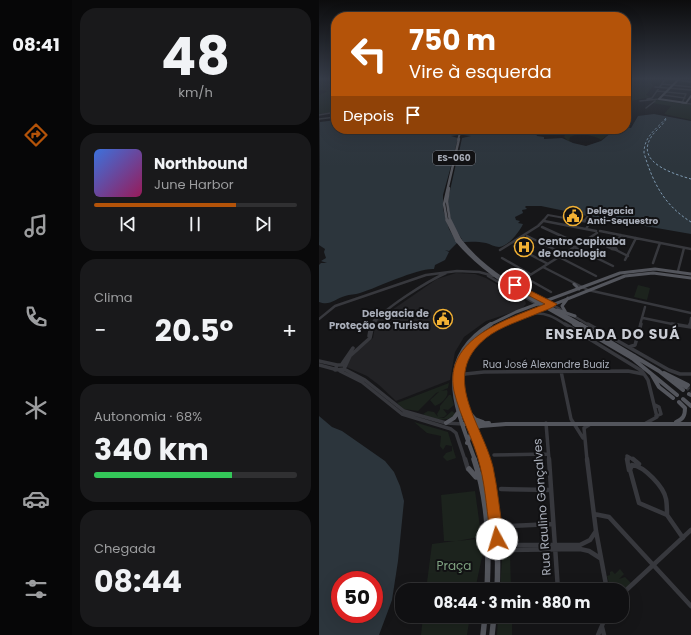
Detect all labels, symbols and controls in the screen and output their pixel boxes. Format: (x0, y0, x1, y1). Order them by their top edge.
text: 48 (161, 20, 230, 93)
text: 750 m (409, 21, 496, 60)
icon: left (343, 28, 395, 80)
text: 08:41 (12, 32, 60, 57)
text: Vire à esquerda (409, 59, 552, 84)
text: km/h (178, 83, 213, 102)
icon: arrive (402, 104, 424, 126)
text: Depois (343, 105, 394, 126)
icon: directions (22, 121, 50, 149)
road number: ES-060 (433, 151, 475, 165)
text: Northbound (154, 153, 248, 174)
text: June Harbor (154, 175, 234, 194)
public building icon: Delegacia Anti-Sequestro (562, 205, 584, 227)
place label: Delegacia Anti-Sequestro (587, 205, 659, 227)
icon: music (22, 212, 50, 240)
icon: previous (117, 213, 139, 235)
icon: pause (184, 213, 206, 235)
icon: next (252, 213, 274, 235)
place label: Centro Capixaba de Oncologia (538, 234, 626, 261)
hospital icon: Centro Capixaba de Oncologia (513, 236, 535, 258)
pin (498, 268, 532, 302)
icon: arrive (504, 274, 526, 296)
text: Clima (94, 288, 133, 307)
icon: phone (22, 303, 50, 331)
place label: Delegacia de Proteção ao Turista (329, 306, 429, 333)
public building icon: Delegacia de Proteção ao Turista (432, 308, 454, 330)
text: 20.5° (155, 309, 233, 352)
text: − (94, 315, 106, 346)
text: + (282, 315, 297, 346)
district label: ENSEADA DO SUÁ (545, 324, 681, 344)
street label: Rua José Alexandre Buaiz (483, 357, 610, 372)
icon: climate (22, 394, 50, 422)
text: Autonomia · 68% (94, 407, 202, 426)
text: 340 km (94, 428, 209, 471)
street label: Rua Raulino Gonçalves (528, 438, 555, 576)
icon: car (22, 485, 50, 513)
position arrow (476, 518, 518, 560)
text: Chegada (94, 539, 156, 558)
park label: Praça (437, 557, 471, 574)
text: 08:44 (94, 560, 182, 603)
speed limit sign: 50 (331, 571, 383, 623)
icon: filters (22, 575, 50, 603)
text: 08:44 · 3 min · 880 m (434, 592, 590, 613)

